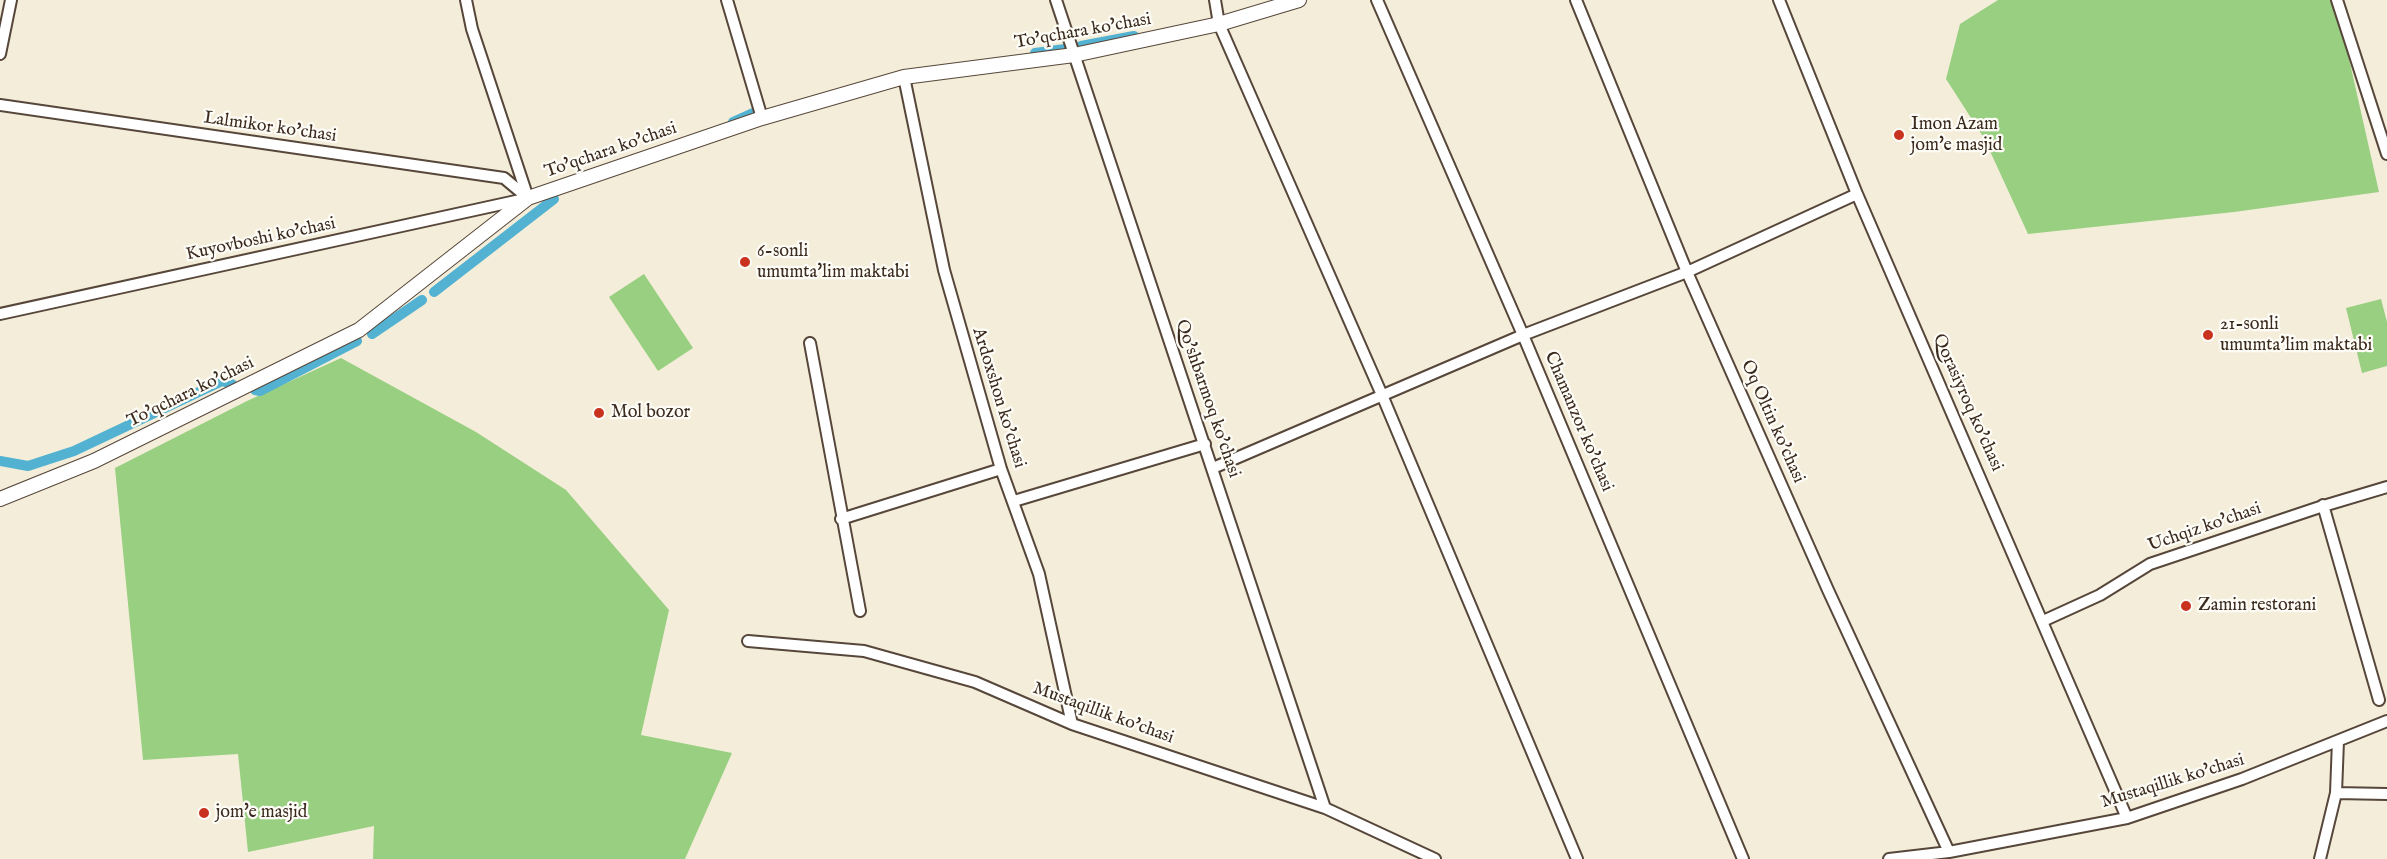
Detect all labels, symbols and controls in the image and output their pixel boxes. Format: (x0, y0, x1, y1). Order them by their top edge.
street label: To'qchara ko'chasi (1013, 9, 1153, 55)
street label: Lalmikor ko'chasi (202, 108, 338, 148)
place label: Imon Azam jom'e masjid (1911, 114, 2002, 156)
street label: To'qchara ko'chasi (542, 118, 680, 184)
marker: Imon Azam jom'e masjid (1892, 128, 1906, 142)
street label: Kuyovboshi ko'chasi (184, 214, 338, 266)
place label: 6-sonli umumta'lim maktabi (757, 241, 909, 284)
marker: 6-sonli umumta'lim maktabi (738, 255, 752, 269)
place label: 21-sonli umumta'lim maktabi (2220, 314, 2372, 356)
street label: Qo'shbarmoq ko'chasi (1170, 317, 1244, 481)
street label: Ardoxshon ko'chasi (966, 325, 1030, 471)
marker: 21-sonli umumta'lim maktabi (2201, 328, 2215, 342)
street label: Qorasiyroq ko'chasi (1927, 331, 2007, 475)
street label: Chamanzor ko'chasi (1539, 349, 1617, 495)
street label: To'qchara ko'chasi (124, 353, 258, 433)
street label: Oq Oltin ko'chasi (1735, 357, 1809, 487)
place label: Mol bozor (611, 402, 690, 424)
marker: Mol bozor (592, 406, 606, 420)
street label: Uchqiz ko'chasi (2146, 499, 2264, 557)
place label: Zamin restorani (2198, 595, 2316, 617)
marker: Zamin restorani (2179, 599, 2193, 613)
street label: Mustaqillik ko'chasi (1030, 678, 1176, 750)
street label: Mustaqillik ko'chasi (2099, 750, 2247, 814)
place label: jom'e masjid (216, 802, 307, 824)
marker: jom'e masjid (197, 806, 211, 820)

